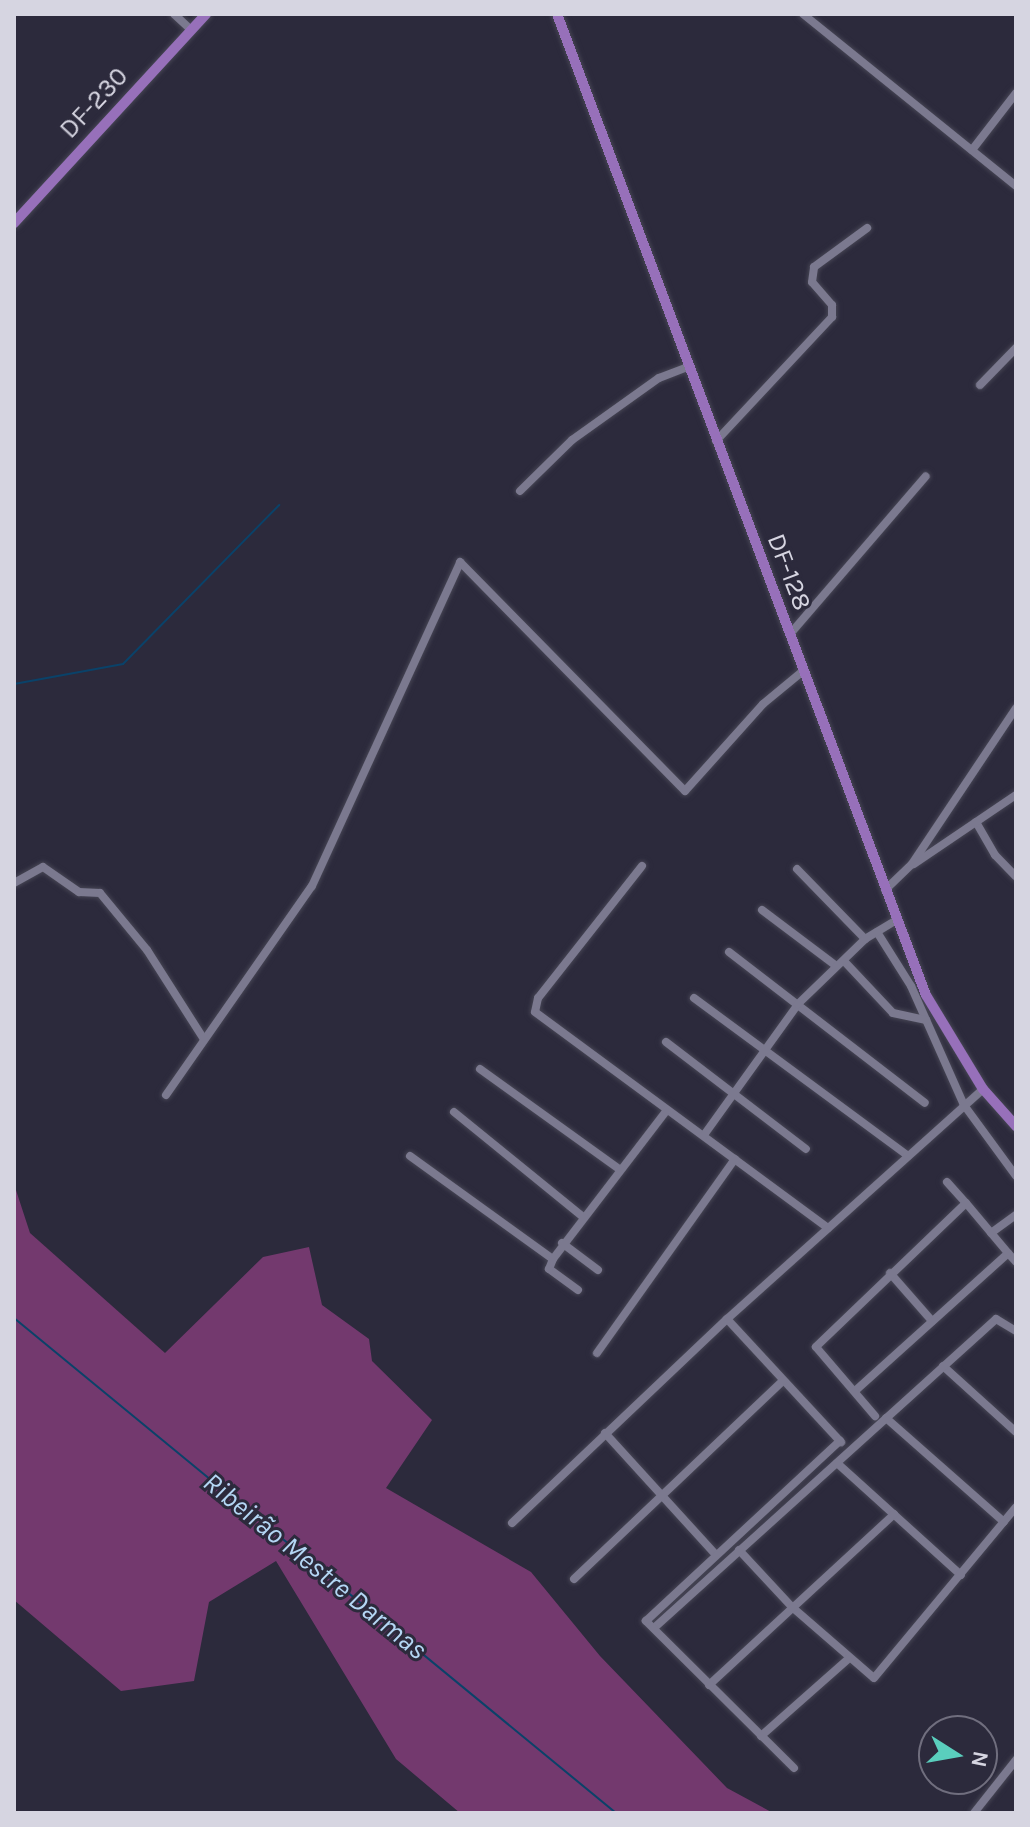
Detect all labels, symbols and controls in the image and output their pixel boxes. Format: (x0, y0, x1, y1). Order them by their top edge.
street label: DF-230 (53, 61, 135, 145)
street label: DF-128 (760, 529, 818, 615)
water label: Ribeirão Mestre Darmas (196, 1465, 434, 1667)
north arrow (918, 1715, 998, 1795)
text: N (965, 1749, 994, 1769)

